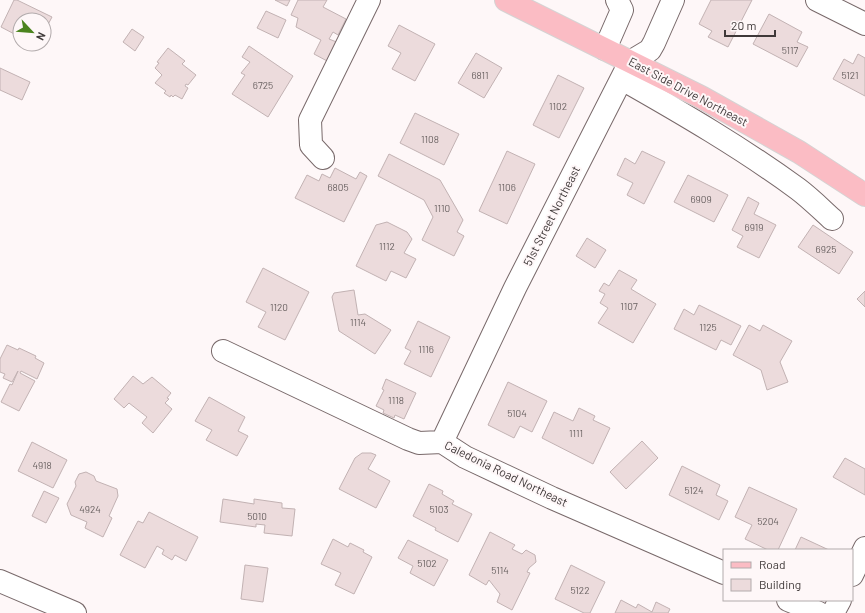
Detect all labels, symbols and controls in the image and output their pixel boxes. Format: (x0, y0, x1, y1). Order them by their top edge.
north arrow (12, 12, 52, 52)
scale bar (725, 12, 775, 38)
text: 20 m (731, 18, 757, 32)
text: N (34, 30, 49, 43)
house number: 5117 (782, 44, 799, 56)
street label: East Side Drive Northeast (626, 54, 750, 129)
house number: 6811 (471, 69, 489, 81)
house number: 5121 (841, 69, 859, 81)
house number: 6725 (253, 79, 273, 91)
house number: 1102 (549, 100, 567, 112)
house number: 1108 (421, 133, 439, 145)
street label: 51st Street Northeast (520, 163, 582, 268)
house number: 6805 (327, 181, 349, 193)
house number: 1106 (498, 181, 516, 193)
house number: 6909 (690, 193, 712, 205)
house number: 1110 (434, 202, 450, 214)
house number: 6919 (745, 221, 763, 233)
house number: 1112 (379, 240, 395, 252)
house number: 6925 (816, 243, 836, 255)
house number: 1107 (620, 300, 638, 312)
house number: 1120 (270, 301, 288, 313)
house number: 1114 (350, 316, 366, 328)
house number: 1125 (699, 321, 717, 333)
house number: 1116 (418, 343, 434, 355)
house number: 1118 (388, 394, 404, 406)
house number: 5104 (507, 407, 527, 419)
house number: 1111 (569, 427, 583, 439)
street label: Caledonia Road Northeast (443, 437, 570, 509)
house number: 4918 (32, 459, 52, 471)
house number: 5124 (684, 484, 704, 496)
house number: 4924 (79, 503, 101, 515)
house number: 5103 (429, 503, 449, 515)
house number: 5010 (247, 510, 267, 522)
house number: 5204 (757, 515, 779, 527)
legend (723, 549, 853, 601)
house number: 5102 (417, 557, 437, 569)
text: Road (759, 557, 786, 571)
house number: 5114 (491, 564, 509, 576)
text: Building (759, 577, 801, 591)
house number: 5122 (570, 584, 590, 596)

